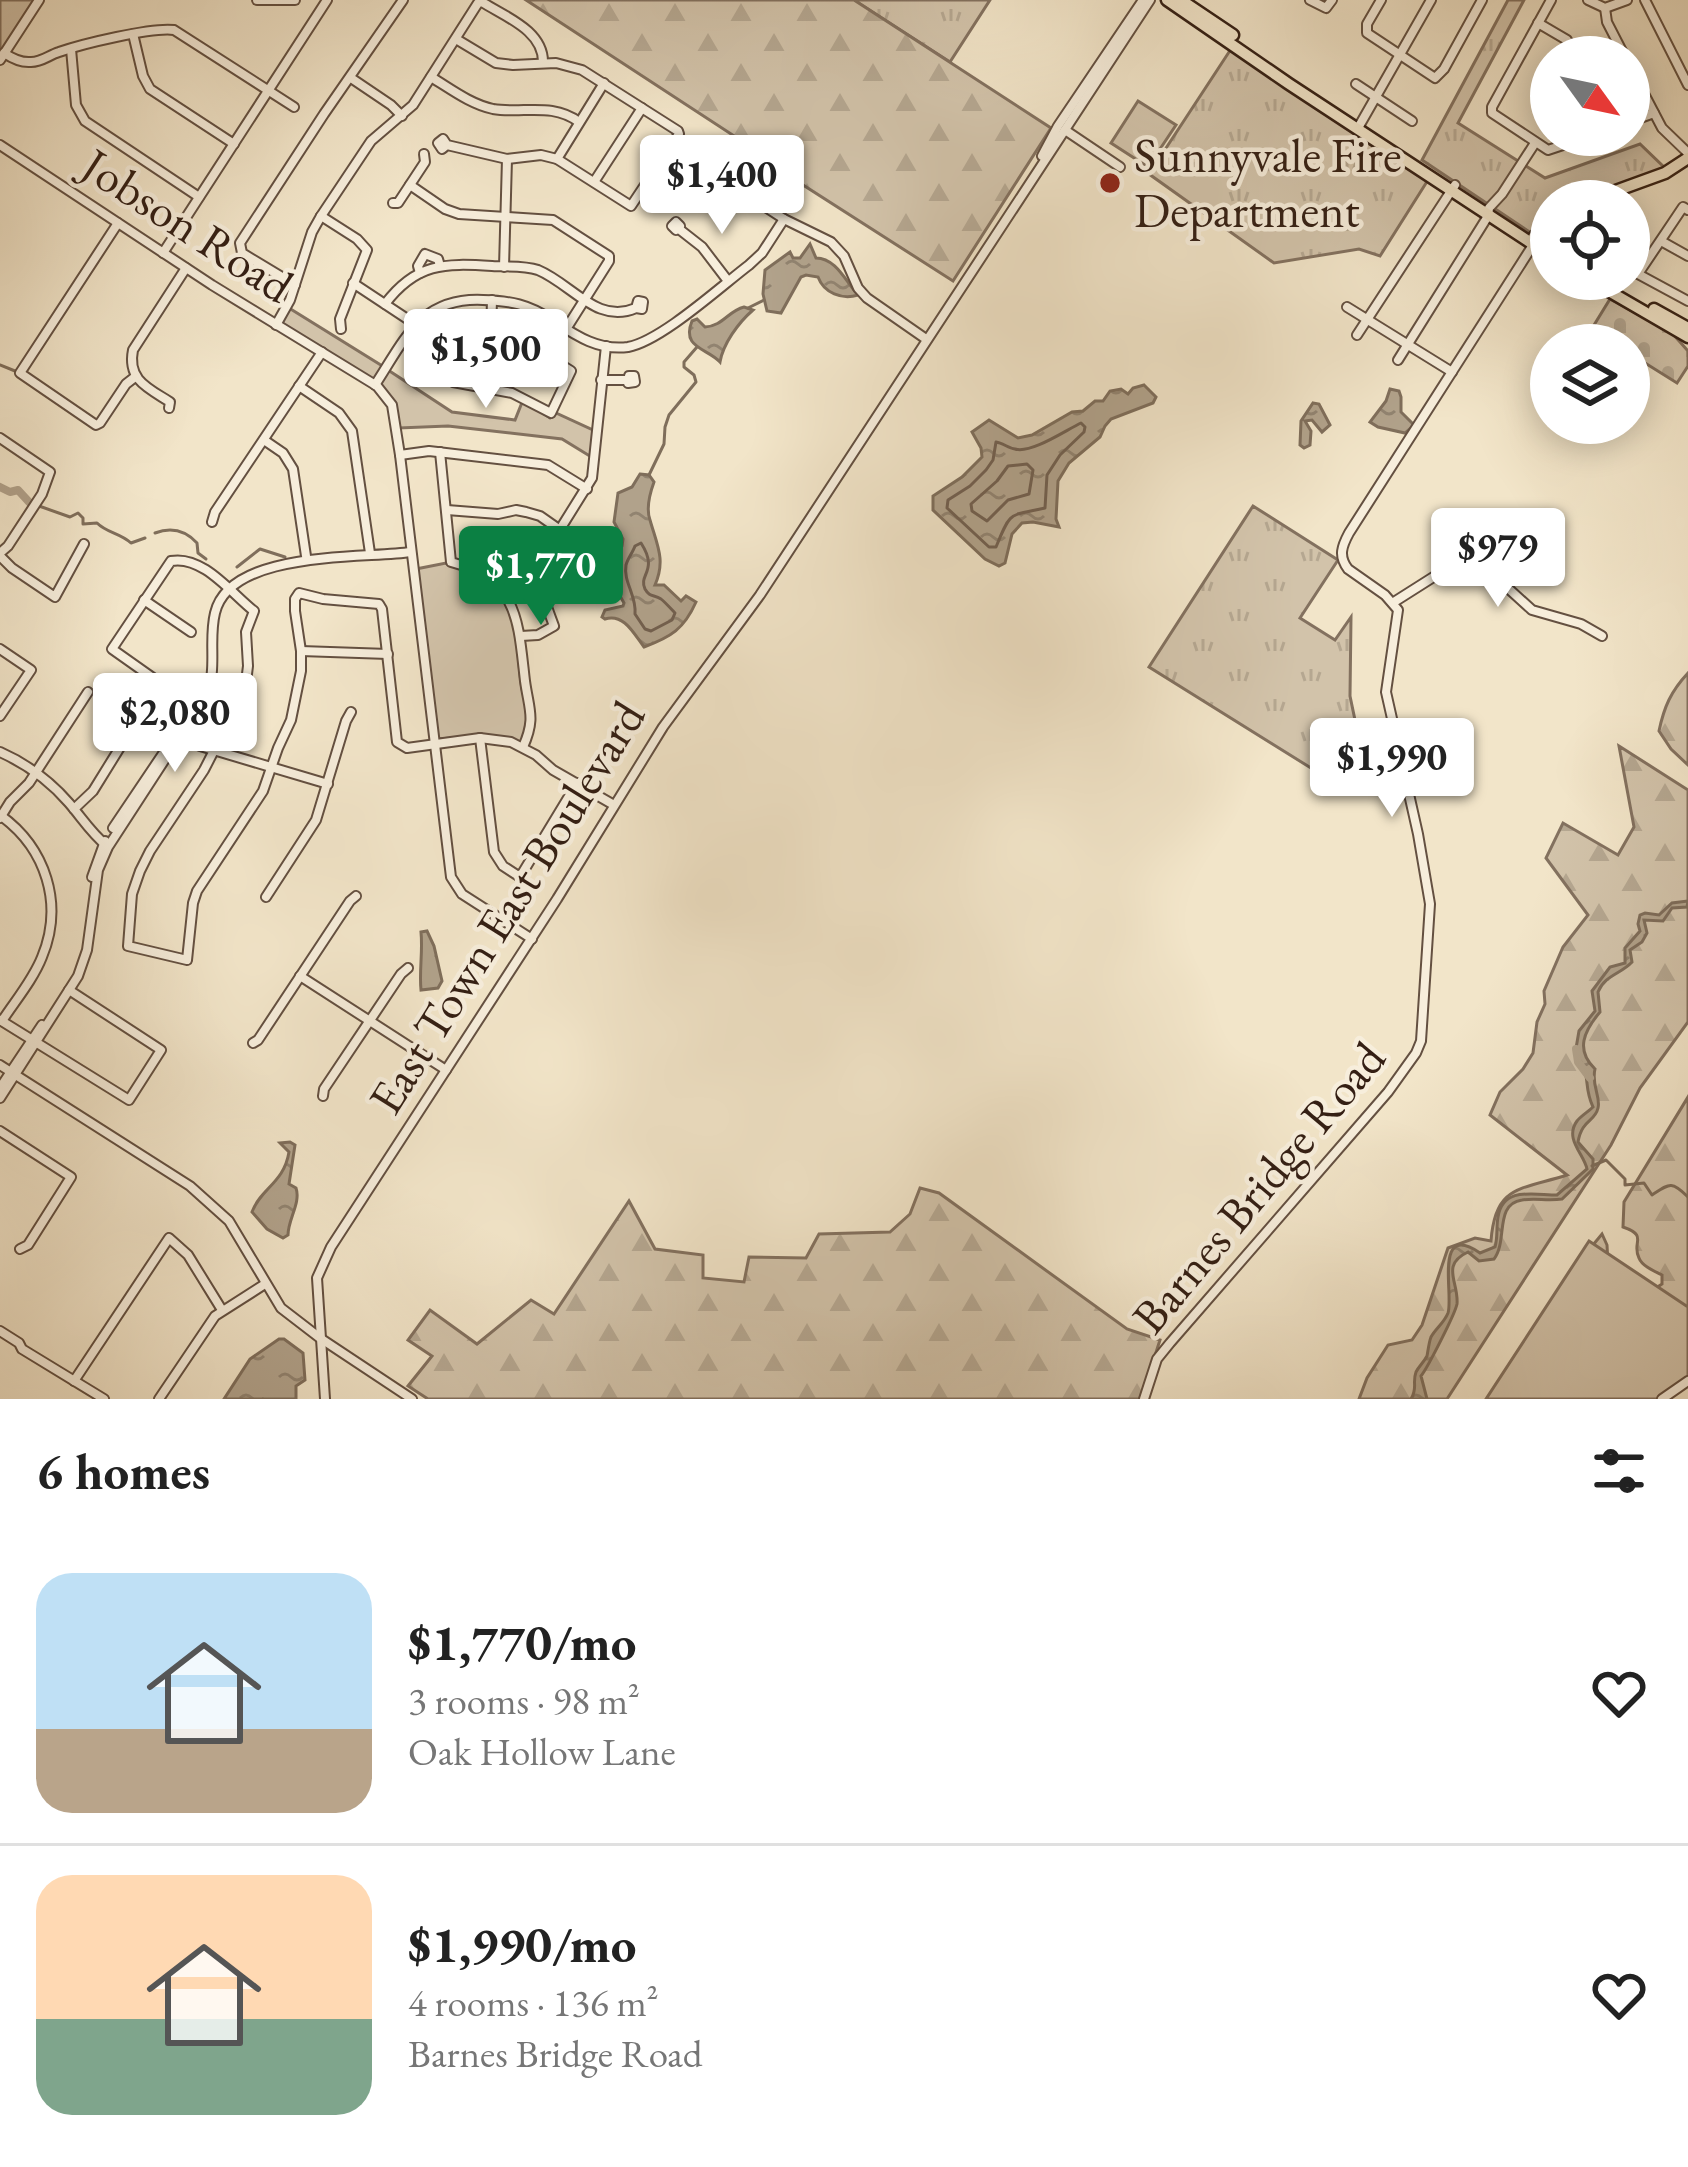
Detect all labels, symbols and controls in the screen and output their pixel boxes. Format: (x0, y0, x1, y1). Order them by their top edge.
north arrow (1530, 36, 1650, 156)
map controls (1530, 36, 1650, 444)
place label: Sunnyvale Fire Department (1134, 124, 1402, 241)
street label: Jobson Road (67, 132, 306, 317)
pin: $1,400 (624, 135, 820, 237)
text: $1,400 (667, 148, 777, 199)
marker: Sunnyvale Fire Department (1097, 170, 1123, 196)
button: locate (1530, 180, 1650, 300)
pin: $1,500 (388, 309, 584, 411)
text: $1,500 (431, 322, 541, 373)
button: layers (1530, 324, 1650, 444)
pin: $979 (1427, 508, 1569, 610)
text: $979 (1458, 521, 1538, 572)
pin: $1,770 (443, 526, 639, 628)
text: $1,770 (486, 539, 596, 590)
pin: $2,080 (77, 673, 273, 775)
text: $2,080 (120, 686, 230, 737)
street label: East Town East Boulevard (354, 688, 659, 1125)
pin: $1,990 (1294, 718, 1490, 820)
text: $1,990 (1337, 731, 1447, 782)
street label: Barnes Bridge Road (1118, 1028, 1399, 1346)
text: 6 homes (36, 1438, 210, 1504)
icon: filters (1586, 1438, 1652, 1504)
text: $1,770/mo (408, 1609, 636, 1675)
icon: home (132, 1621, 276, 1765)
icon: heart (1586, 1660, 1652, 1726)
text: 3 rooms · 98 m² (408, 1675, 640, 1726)
text: Oak Hollow Lane (408, 1726, 676, 1777)
text: $1,990/mo (408, 1911, 636, 1977)
icon: home (132, 1923, 276, 2067)
icon: heart (1586, 1962, 1652, 2028)
text: 4 rooms · 136 m² (408, 1977, 659, 2028)
text: Barnes Bridge Road (408, 2028, 703, 2079)

